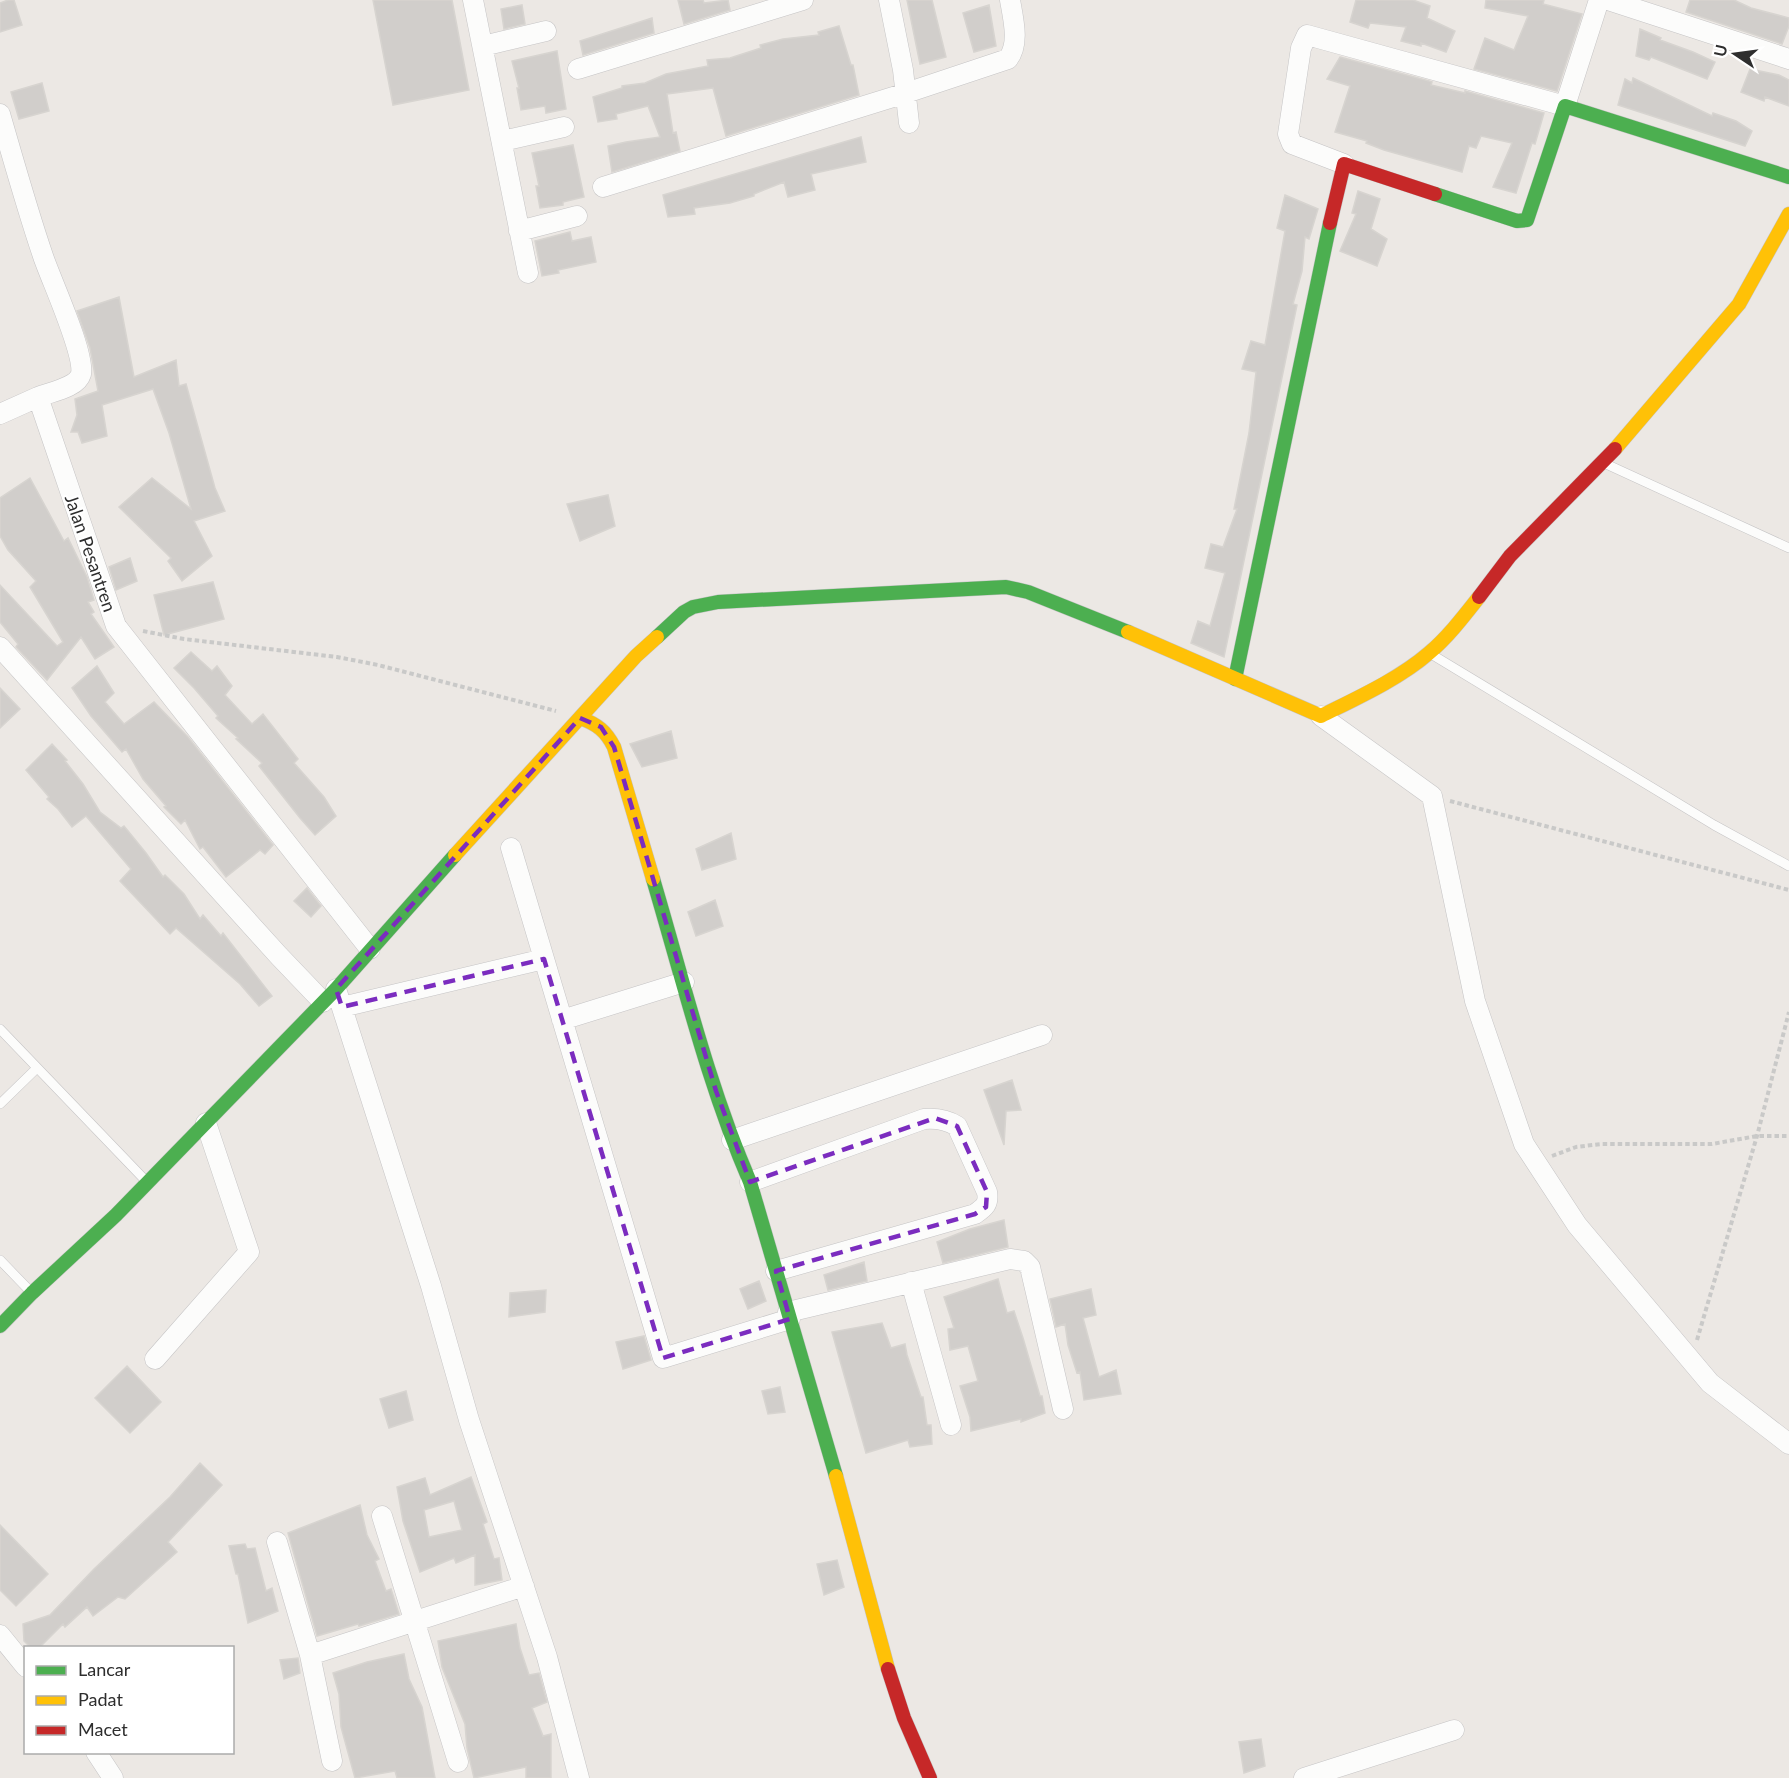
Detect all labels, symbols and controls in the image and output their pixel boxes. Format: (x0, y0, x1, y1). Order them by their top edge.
north arrow (1705, 24, 1765, 84)
text: U (1709, 43, 1730, 58)
street label: Jalan Pesantren (61, 491, 121, 615)
legend (24, 1646, 234, 1754)
text: Lancar (78, 1658, 131, 1680)
text: Padat (78, 1688, 123, 1710)
text: Macet (78, 1718, 128, 1740)

